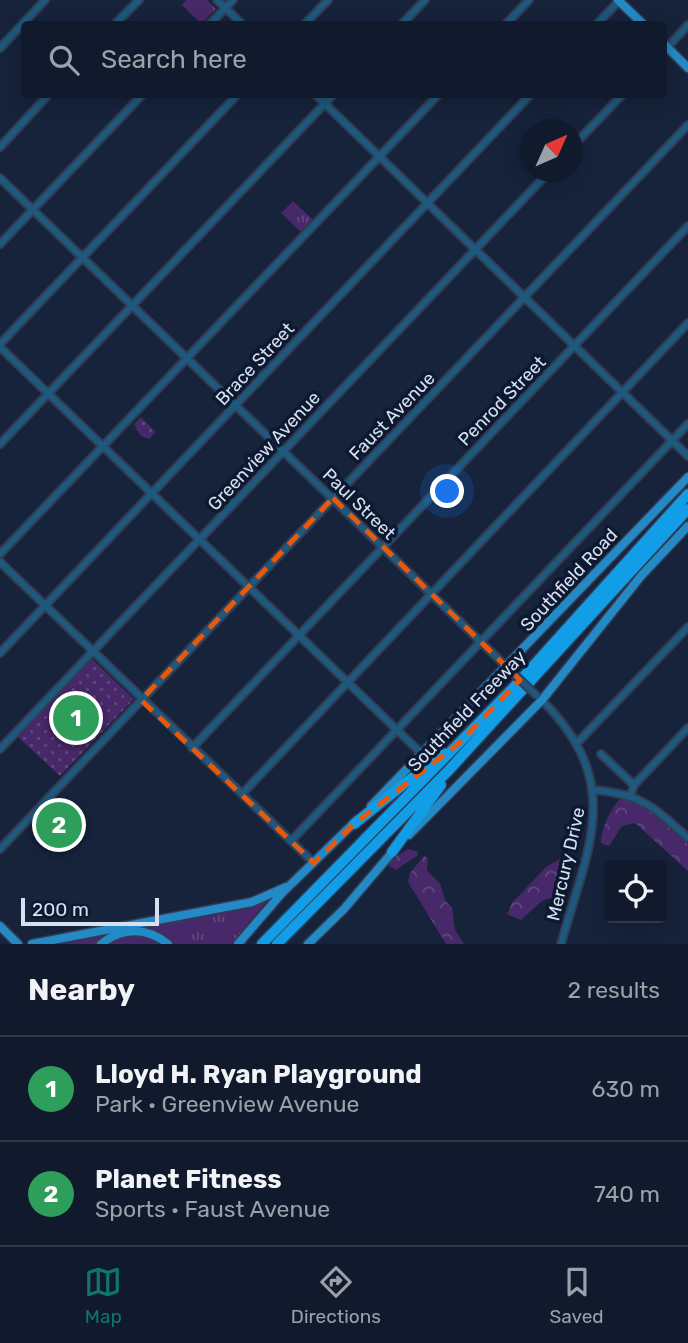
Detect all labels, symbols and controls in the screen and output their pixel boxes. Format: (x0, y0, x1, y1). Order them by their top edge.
search box (21, 21, 667, 98)
icon: search (45, 41, 83, 79)
text: Search here (101, 44, 247, 75)
north arrow (520, 119, 583, 182)
street label: Brace Street (211, 318, 299, 410)
street label: Penrod Street (454, 351, 550, 451)
street label: Faust Avenue (345, 367, 439, 465)
street label: Greenview Avenue (203, 387, 325, 515)
street label: Paul Street (318, 464, 400, 544)
your location (430, 474, 464, 508)
street label: Southfield Road (516, 524, 622, 636)
street label: Southfield Freeway (403, 646, 531, 776)
pin: 1 (53, 692, 99, 744)
pin: 2 (36, 799, 82, 851)
street label: Mercury Drive (542, 805, 590, 923)
map controls (604, 860, 667, 923)
button: locate (604, 860, 667, 923)
scale bar (21, 895, 159, 927)
text: 200 m (32, 898, 89, 921)
text: Nearby (28, 972, 135, 1008)
text: 2 results (568, 976, 660, 1004)
text: Lloyd H. Ryan Playground (95, 1059, 422, 1090)
text: 1 (45, 1075, 57, 1103)
text: 630 m (592, 1075, 660, 1103)
text: Park · Greenview Avenue (95, 1090, 359, 1118)
text: Planet Fitness (95, 1164, 282, 1195)
text: 2 (44, 1180, 58, 1208)
text: 740 m (594, 1180, 660, 1208)
text: Sports · Faust Avenue (95, 1195, 330, 1223)
tab: Map (84, 1263, 122, 1328)
tab: Directions (291, 1263, 381, 1328)
tab: Saved (549, 1263, 604, 1328)

